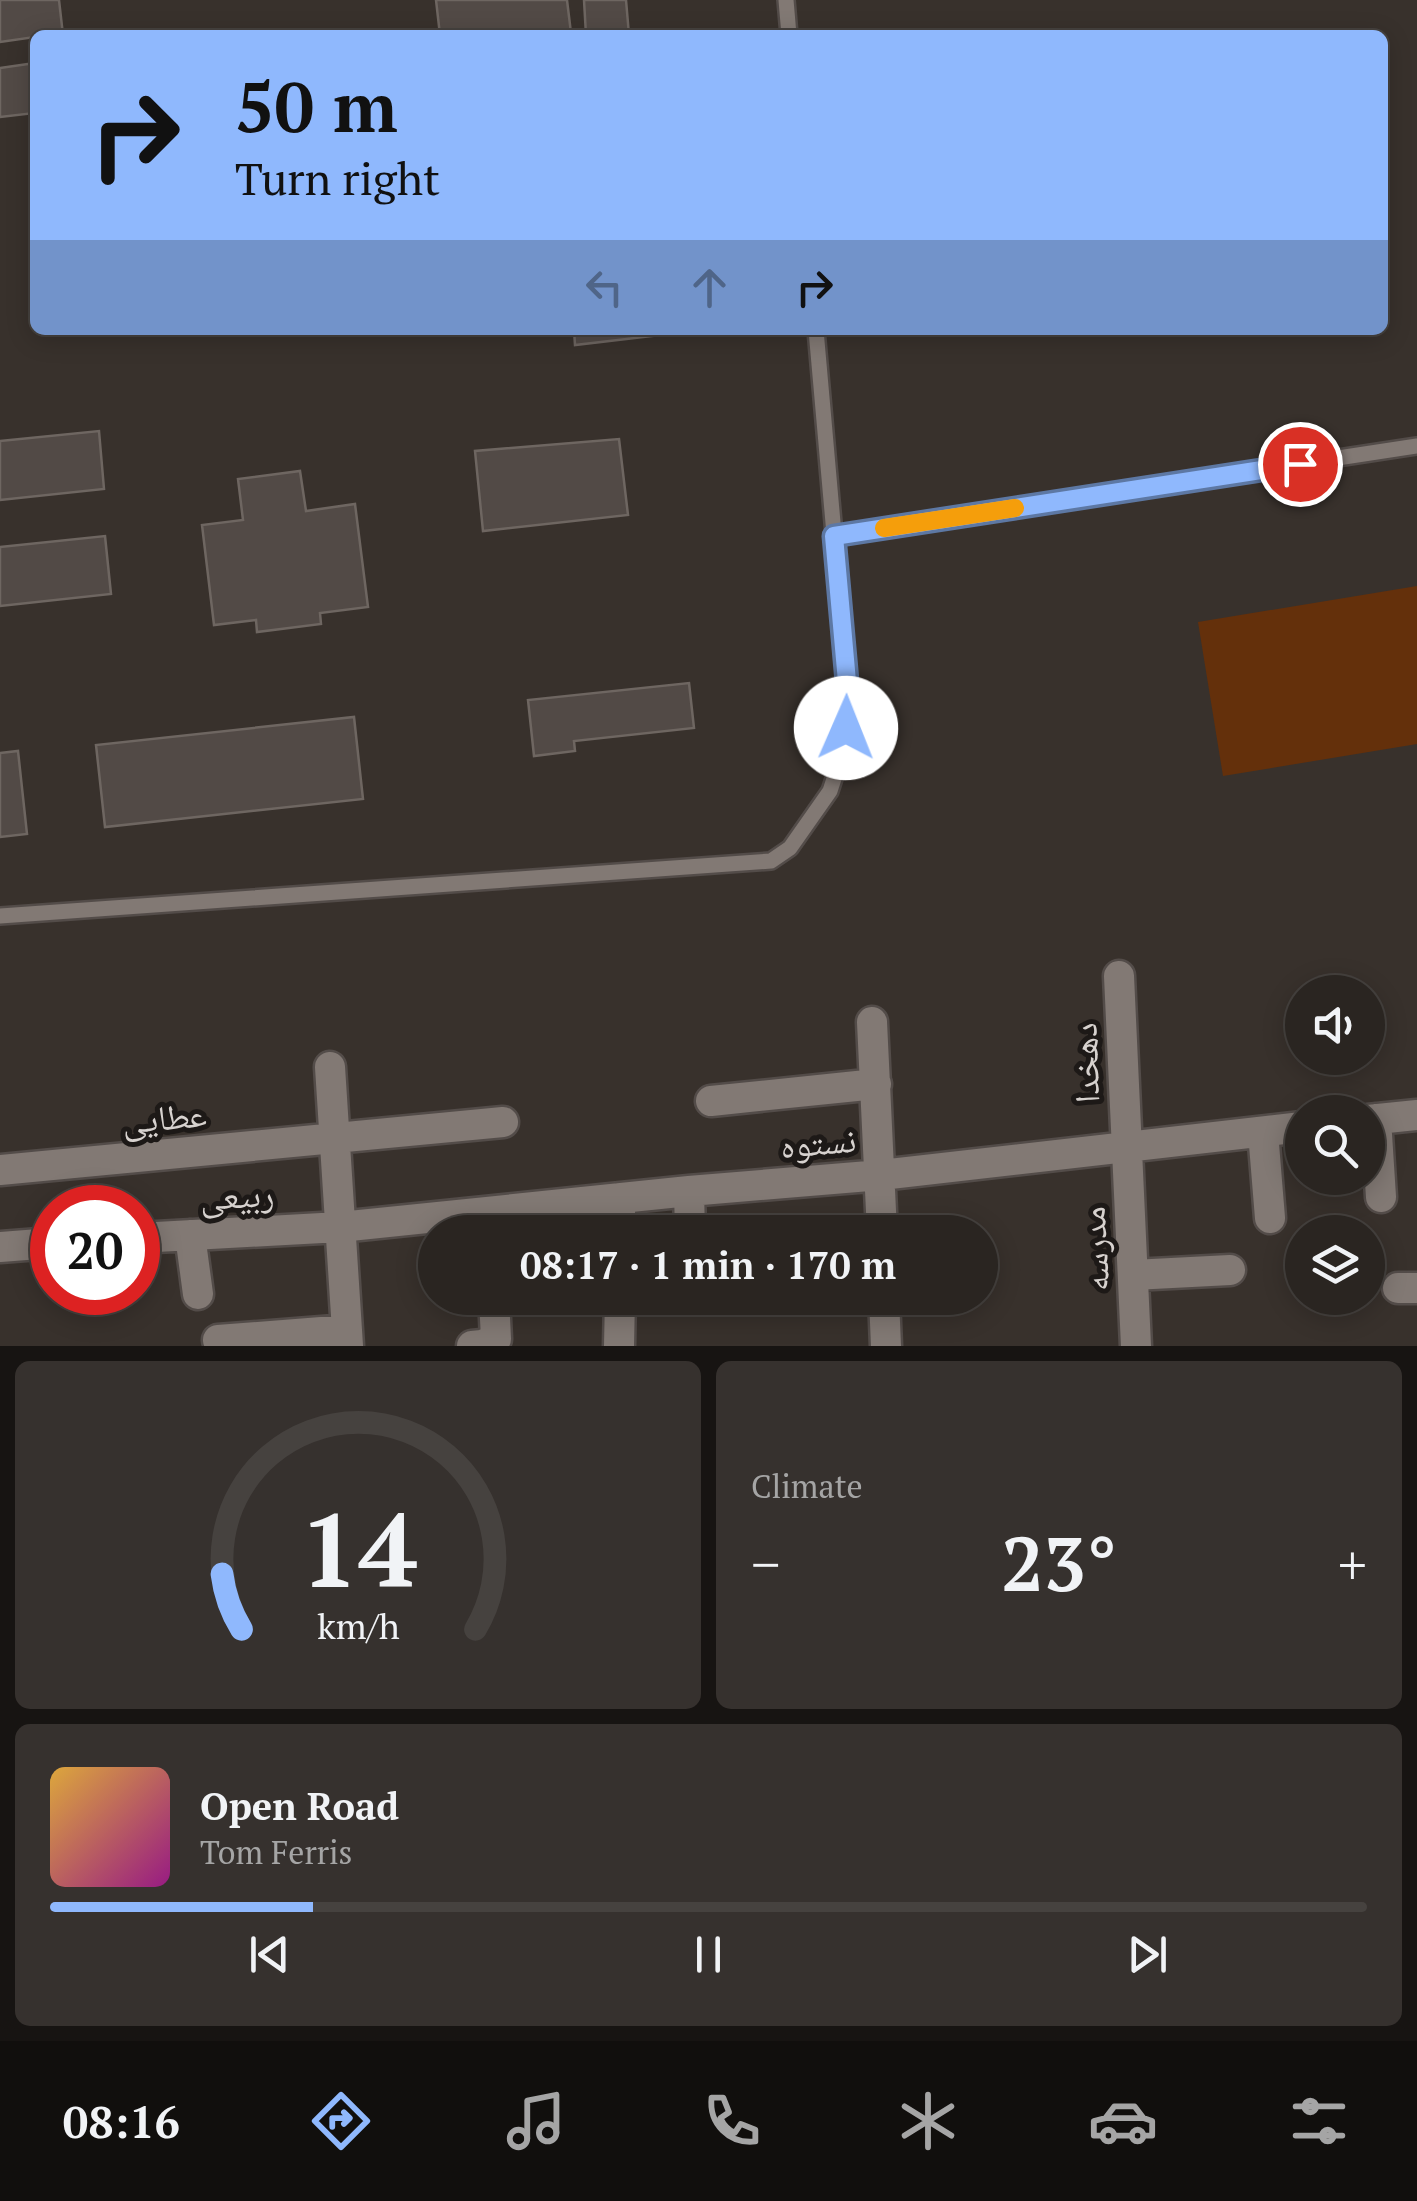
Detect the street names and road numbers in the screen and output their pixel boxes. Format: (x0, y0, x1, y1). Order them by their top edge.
street label: دهخدا (1061, 1022, 1109, 1104)
street label: عطایی (120, 1090, 208, 1144)
street label: نستوه (778, 1116, 858, 1168)
street label: ربیعی (199, 1170, 275, 1220)
street label: مدرسه (1069, 1205, 1119, 1293)

